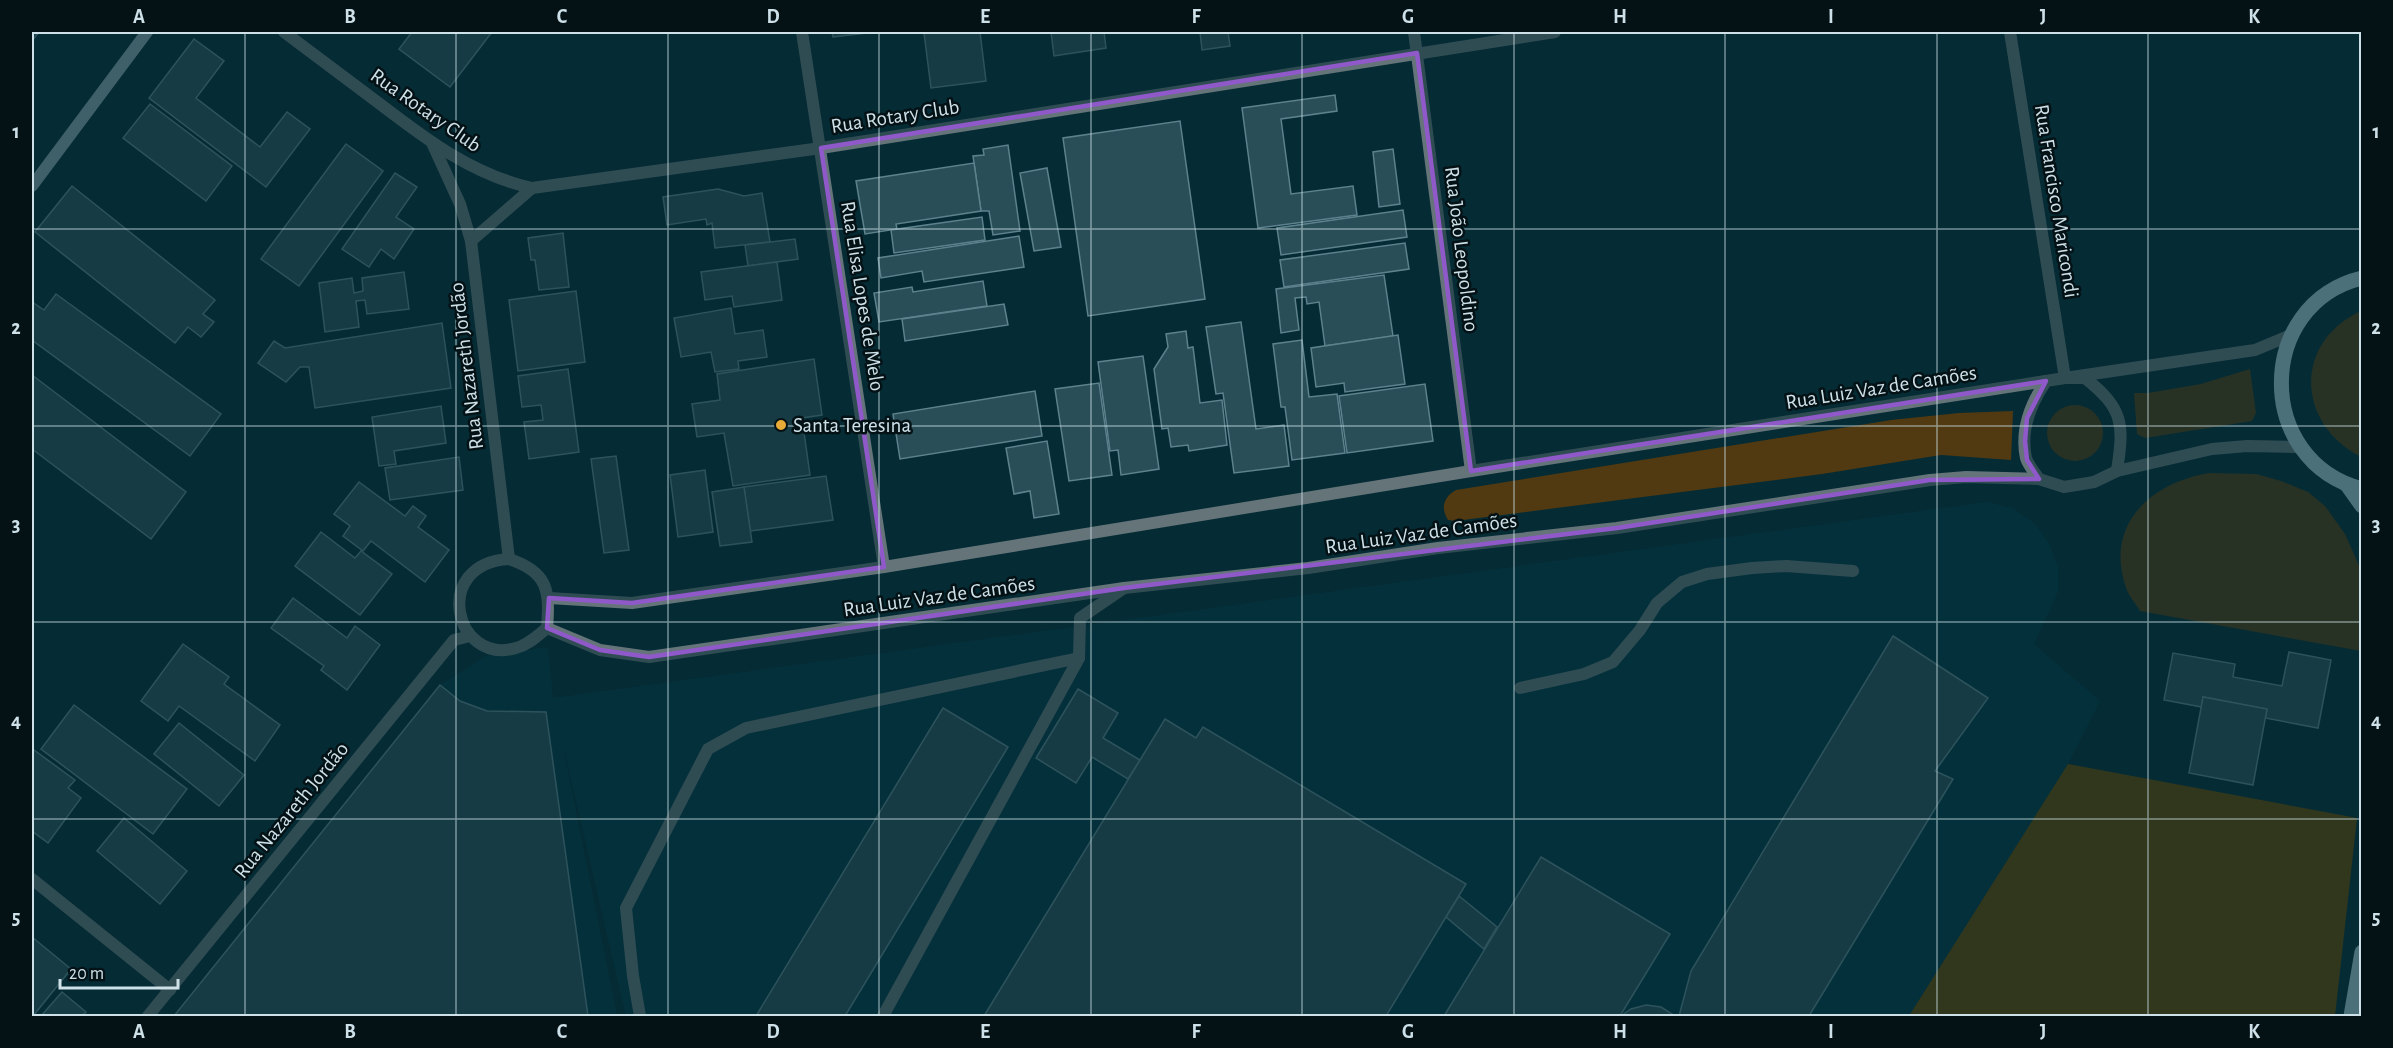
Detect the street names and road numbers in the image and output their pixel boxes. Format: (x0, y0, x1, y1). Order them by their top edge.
street label: Rua Rotary Club (367, 65, 485, 156)
street label: Rua Rotary Club (829, 96, 961, 137)
street label: Rua Francisco Maricondi (2031, 103, 2082, 299)
street label: Rua João Leopoldino (1441, 165, 1482, 333)
street label: Rua Elisa Lopes de Melo (837, 200, 888, 393)
street label: Rua Nazareth Jordão (446, 281, 487, 451)
street label: Rua Luiz Vaz de Camões (1784, 362, 1978, 413)
street label: Rua Luiz Vaz de Camões (1324, 510, 1518, 557)
street label: Rua Luiz Vaz de Camões (842, 573, 1036, 620)
street label: Rua Nazareth Jordão (230, 738, 352, 882)

